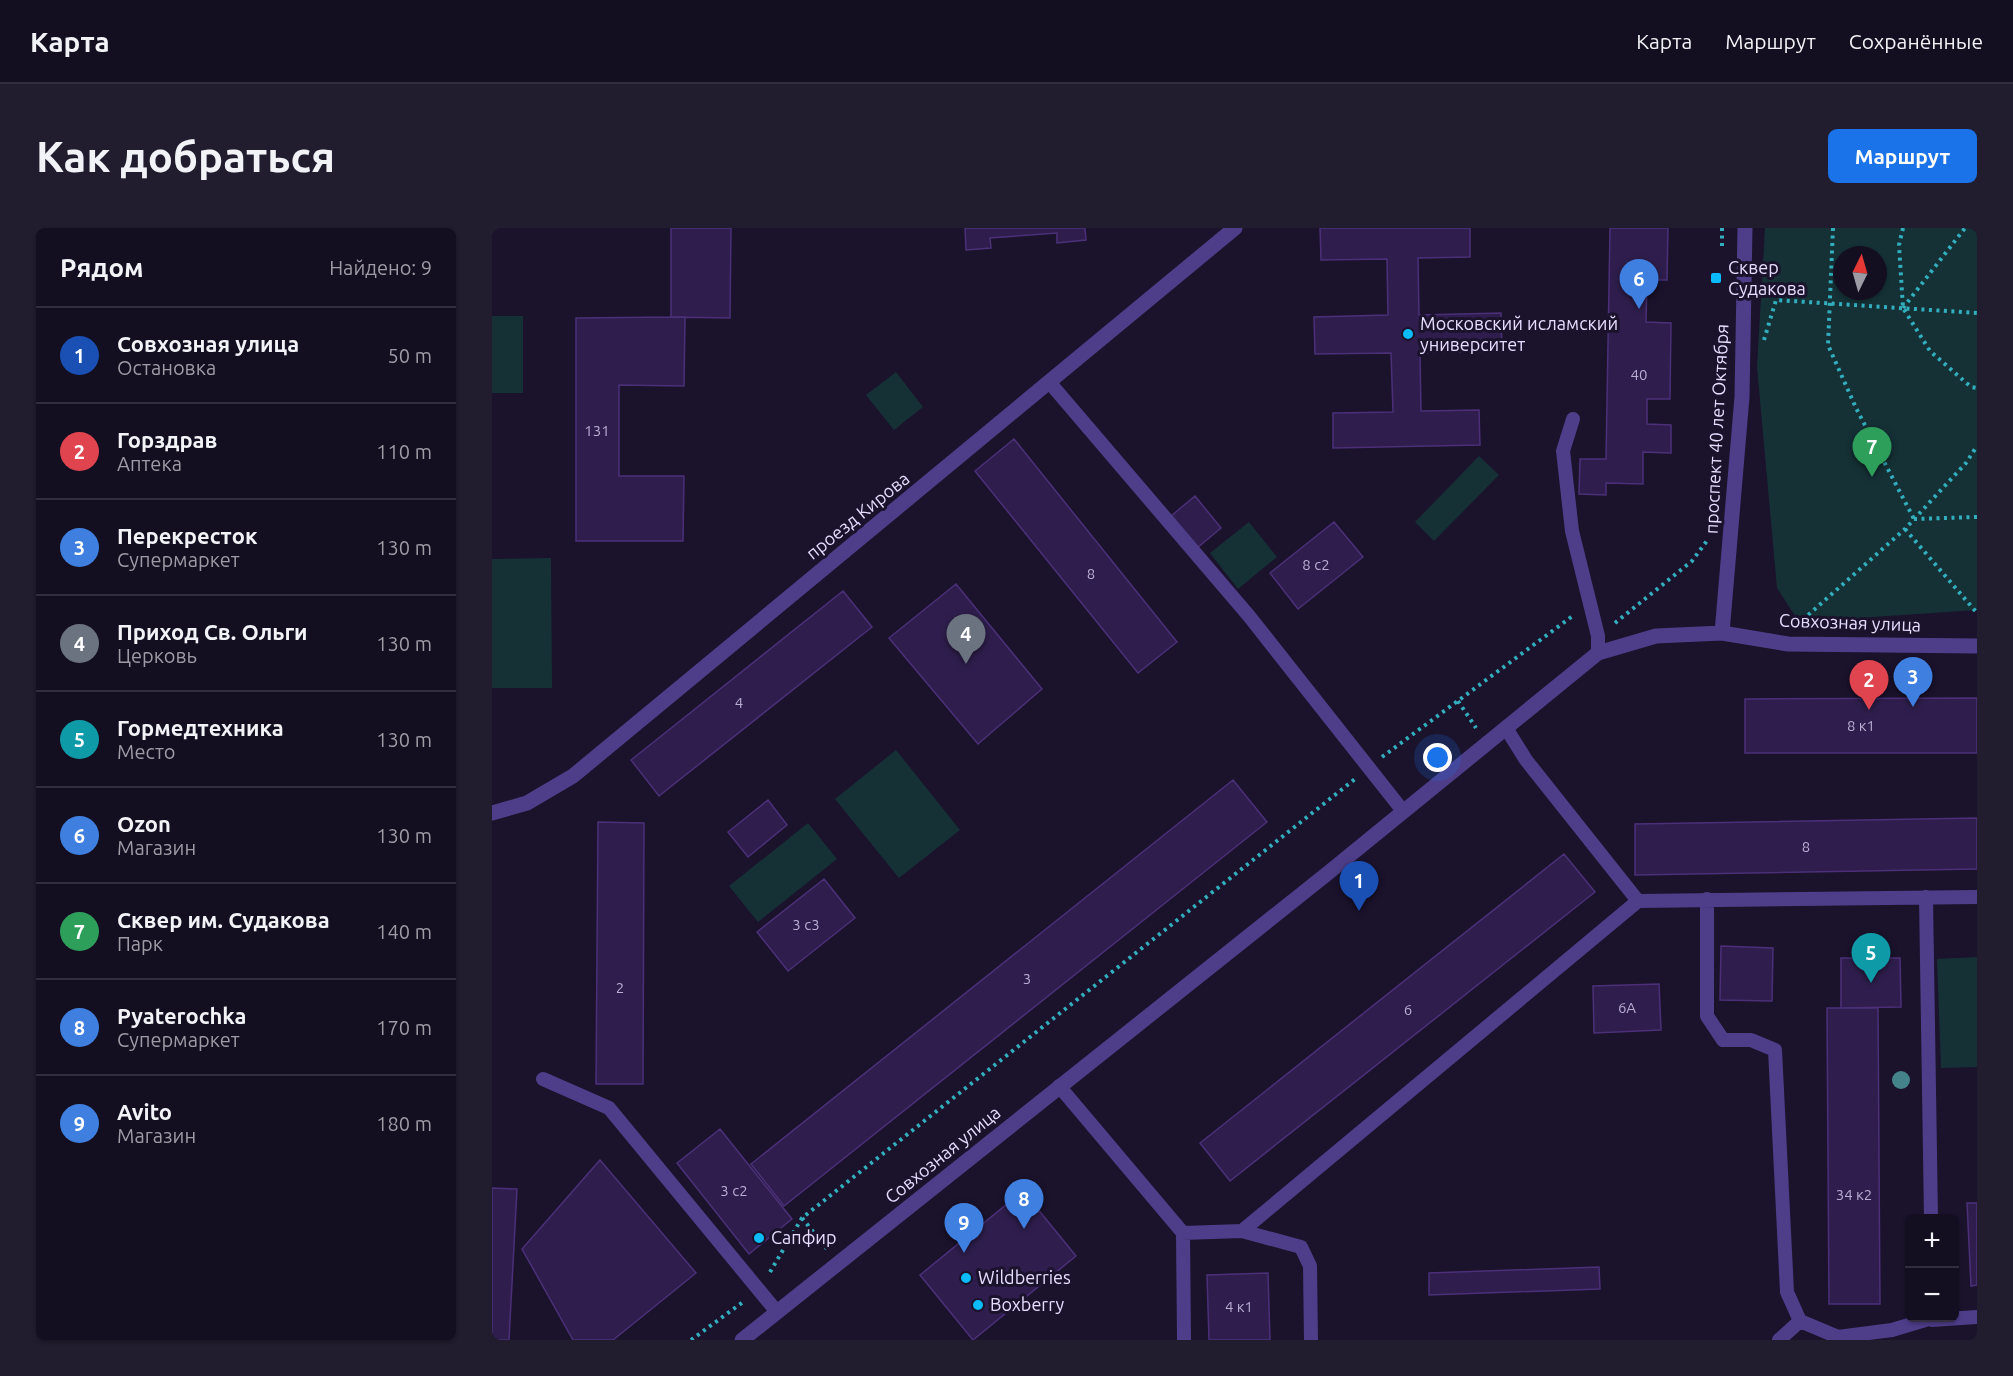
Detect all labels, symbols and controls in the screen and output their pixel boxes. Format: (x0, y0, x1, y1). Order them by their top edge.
text: Карта (30, 26, 110, 57)
text: Карта (1636, 29, 1692, 53)
text: Маршрут (1725, 29, 1816, 53)
text: Сохранённые (1849, 29, 1983, 53)
button: Маршрут (1828, 129, 1977, 183)
text: Как добраться (36, 133, 335, 180)
north arrow (1833, 246, 1887, 300)
text: Рядом (60, 253, 144, 282)
text: Найдено: 9 (329, 256, 432, 279)
place label: Сквер Судакова (1728, 257, 1806, 298)
pin: 6 (1620, 260, 1658, 309)
marker: Сквер Судакова (1709, 271, 1723, 285)
place label: Московский исламский университет (1420, 313, 1618, 354)
street label: проспект 40 лет Октября (1701, 323, 1731, 534)
marker: Московский исламский университет (1401, 327, 1415, 341)
text: Совхозная улица (117, 331, 299, 356)
text: 1 (74, 344, 85, 367)
text: 50 m (388, 344, 432, 367)
text: Остановка (117, 356, 216, 379)
house number: 40 (1631, 366, 1647, 383)
house number: 131 (584, 422, 610, 439)
text: Горздрав (117, 427, 217, 452)
pin: 7 (1852, 428, 1892, 477)
text: 2 (74, 440, 85, 463)
text: 110 m (376, 440, 432, 463)
text: Аптека (117, 452, 182, 475)
street label: проезд Кирова (802, 468, 913, 563)
text: Перекресток (117, 523, 257, 548)
text: 3 (74, 536, 85, 559)
text: 130 m (376, 536, 432, 559)
text: Супермаркет (117, 548, 240, 571)
house number: 8 с2 (1302, 556, 1330, 573)
house number: 8 (1087, 565, 1095, 582)
street label: Совхозная улица (1779, 610, 1921, 634)
pin: 4 (946, 614, 986, 664)
text: Приход Св. Ольги (117, 619, 308, 644)
text: 4 (74, 632, 85, 655)
text: 130 m (376, 632, 432, 655)
text: Церковь (117, 644, 197, 667)
pin: 3 (1894, 658, 1932, 707)
pin: 2 (1850, 660, 1888, 710)
house number: 4 (735, 694, 743, 711)
text: Гормедтехника (117, 715, 284, 740)
house number: 8 к1 (1847, 717, 1875, 734)
text: 5 (74, 728, 85, 751)
text: 130 m (376, 728, 432, 751)
text: Место (117, 740, 176, 763)
your location (1423, 743, 1452, 772)
text: Ozon (117, 811, 171, 836)
text: 6 (74, 824, 85, 847)
text: 130 m (376, 824, 432, 847)
text: Магазин (117, 836, 196, 859)
house number: 8 (1802, 838, 1810, 855)
pin: 1 (1340, 862, 1378, 911)
text: Сквер им. Судакова (117, 907, 330, 932)
house number: 3 с3 (792, 916, 820, 933)
text: 7 (74, 920, 85, 943)
text: 140 m (376, 920, 432, 943)
text: Парк (117, 932, 163, 955)
pin: 5 (1852, 934, 1890, 983)
house number: 3 (1023, 970, 1031, 987)
house number: 2 (616, 979, 624, 996)
house number: 6А (1618, 999, 1636, 1016)
house number: 6 (1404, 1001, 1412, 1018)
text: Pyaterochka (117, 1003, 247, 1028)
text: 8 (74, 1016, 85, 1039)
text: 170 m (376, 1016, 432, 1039)
text: Супермаркет (117, 1028, 240, 1051)
text: Avito (117, 1099, 172, 1124)
street label: Совхозная улица (881, 1102, 1004, 1207)
text: 9 (74, 1112, 85, 1135)
text: 180 m (376, 1112, 432, 1135)
text: Магазин (117, 1124, 196, 1147)
pin: 8 (1004, 1180, 1044, 1229)
house number: 3 с2 (720, 1182, 748, 1199)
house number: 34 к2 (1836, 1186, 1872, 1203)
pin: 9 (944, 1204, 984, 1253)
map controls (1905, 1214, 1959, 1322)
button: + (1905, 1214, 1959, 1268)
place label: Сапфир (771, 1227, 836, 1247)
marker: Сапфир (752, 1231, 766, 1245)
place label: Wildberries (978, 1267, 1071, 1287)
button: − (1905, 1268, 1959, 1322)
marker: Wildberries (959, 1271, 973, 1285)
place label: Boxberry (990, 1294, 1064, 1314)
marker: Boxberry (971, 1298, 985, 1312)
house number: 4 к1 (1225, 1298, 1253, 1315)

